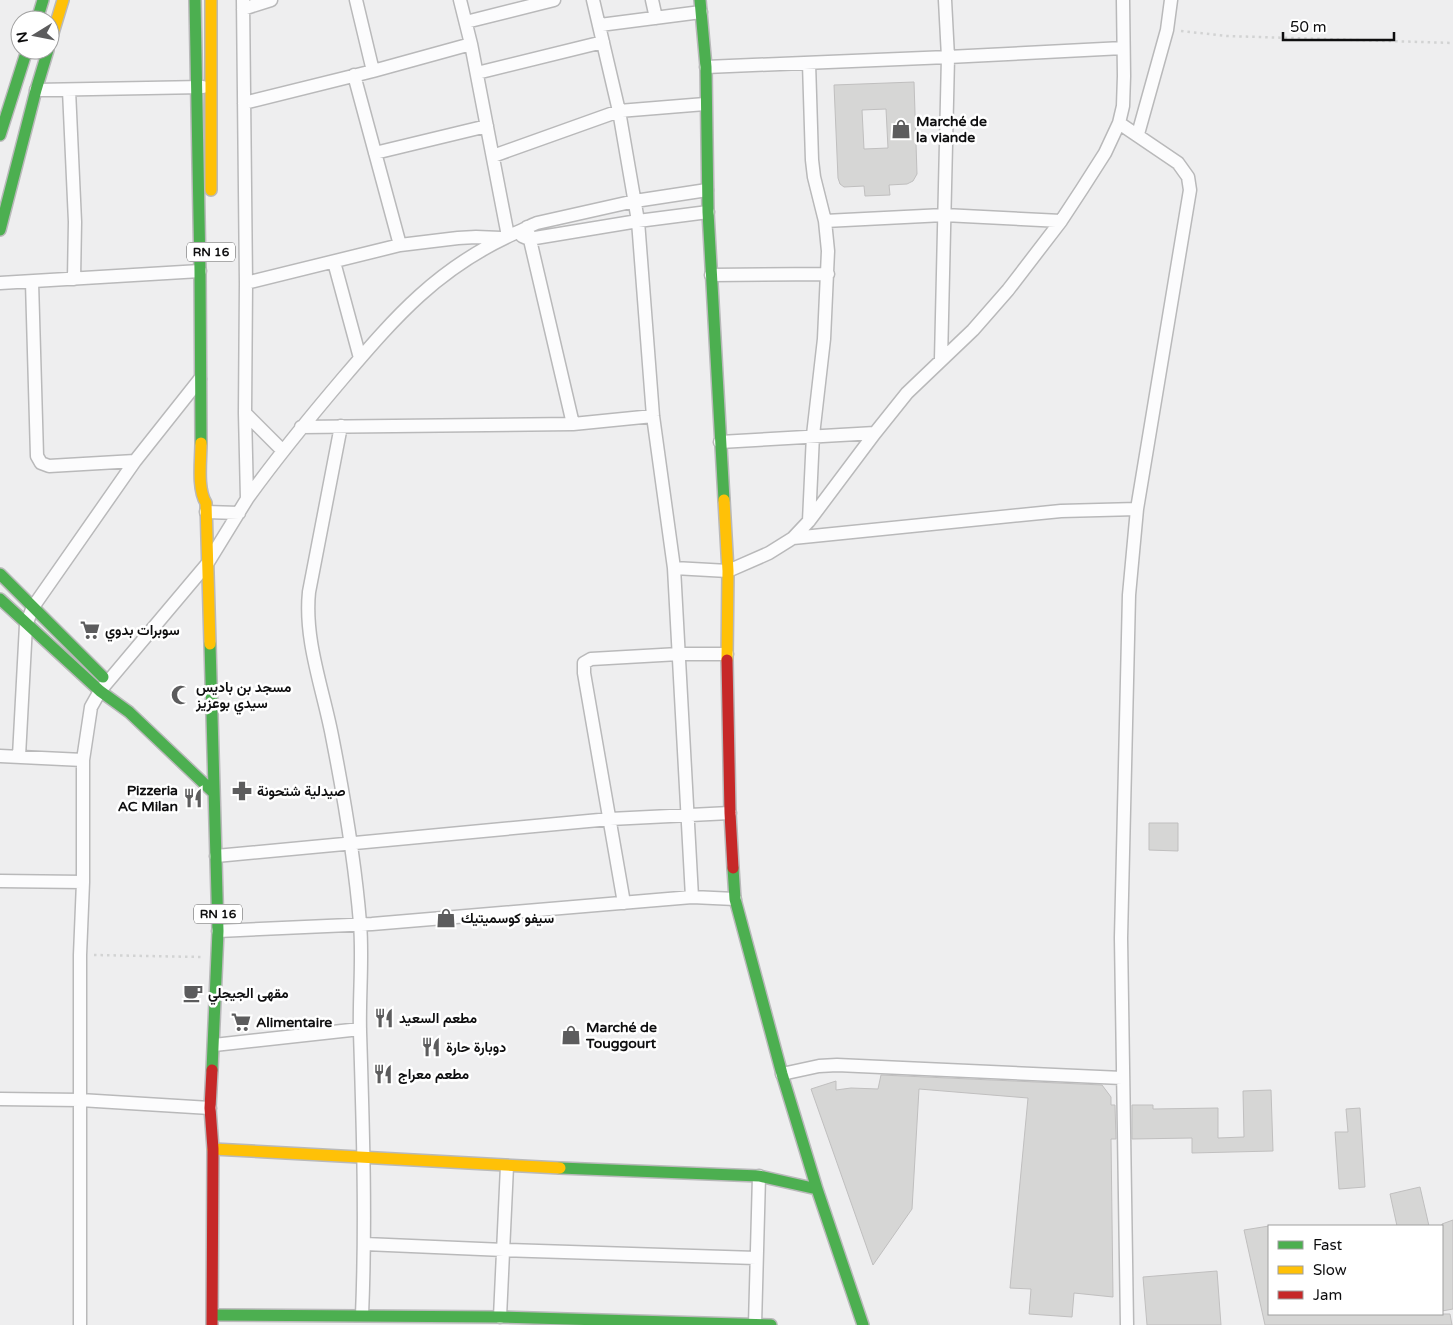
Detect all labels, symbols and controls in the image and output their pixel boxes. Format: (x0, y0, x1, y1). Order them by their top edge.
north arrow (10, 10, 60, 60)
scale bar (1283, 10, 1394, 42)
text: 50 m (1290, 18, 1327, 36)
text: N (13, 30, 32, 44)
place label: Marché de la viande (916, 113, 987, 146)
shop icon: Marché de la viande (890, 118, 912, 140)
road number: RN 16 (187, 242, 235, 262)
supermarket icon: سوبرات بدوي (79, 619, 101, 641)
place label: سوبرات بدوي (105, 622, 180, 642)
place label: مسجد بن باديس سيدي بوعزيز (195, 679, 292, 715)
mosque icon: مسجد بن باديس سيدي بوعزيز (170, 684, 192, 706)
pharmacy icon: صيدلية شتحونة (231, 780, 253, 802)
place label: Pizzeria AC Milan (118, 782, 178, 815)
place label: صيدلية شتحونة (257, 783, 346, 800)
restaurant icon: Pizzeria AC Milan (182, 787, 204, 809)
road number: RN 16 (194, 904, 242, 924)
shop icon: سيفو كوسميتيك (435, 907, 457, 929)
place label: سيفو كوسميتيك (461, 910, 554, 927)
cafe icon: مقهى الجيجلي (182, 982, 204, 1004)
place label: مقهى الجيجلي (208, 985, 289, 1005)
restaurant icon: مطعم السعيد (373, 1007, 395, 1029)
place label: مطعم السعيد (399, 1010, 477, 1027)
supermarket icon: Alimentaire (230, 1011, 252, 1033)
place label: Alimentaire (256, 1014, 332, 1031)
place label: Marché de Touggourt (585, 1019, 657, 1052)
shop icon: Marché de Touggourt (560, 1024, 582, 1046)
restaurant icon: دوبارة حارة (420, 1036, 442, 1058)
place label: دوبارة حارة (446, 1039, 506, 1056)
restaurant icon: مطعم معراج (372, 1063, 394, 1085)
place label: مطعم معراج (398, 1066, 470, 1084)
legend (1268, 1225, 1443, 1315)
text: Fast (1313, 1236, 1343, 1254)
text: Slow (1313, 1261, 1347, 1279)
text: Jam (1313, 1286, 1342, 1304)

